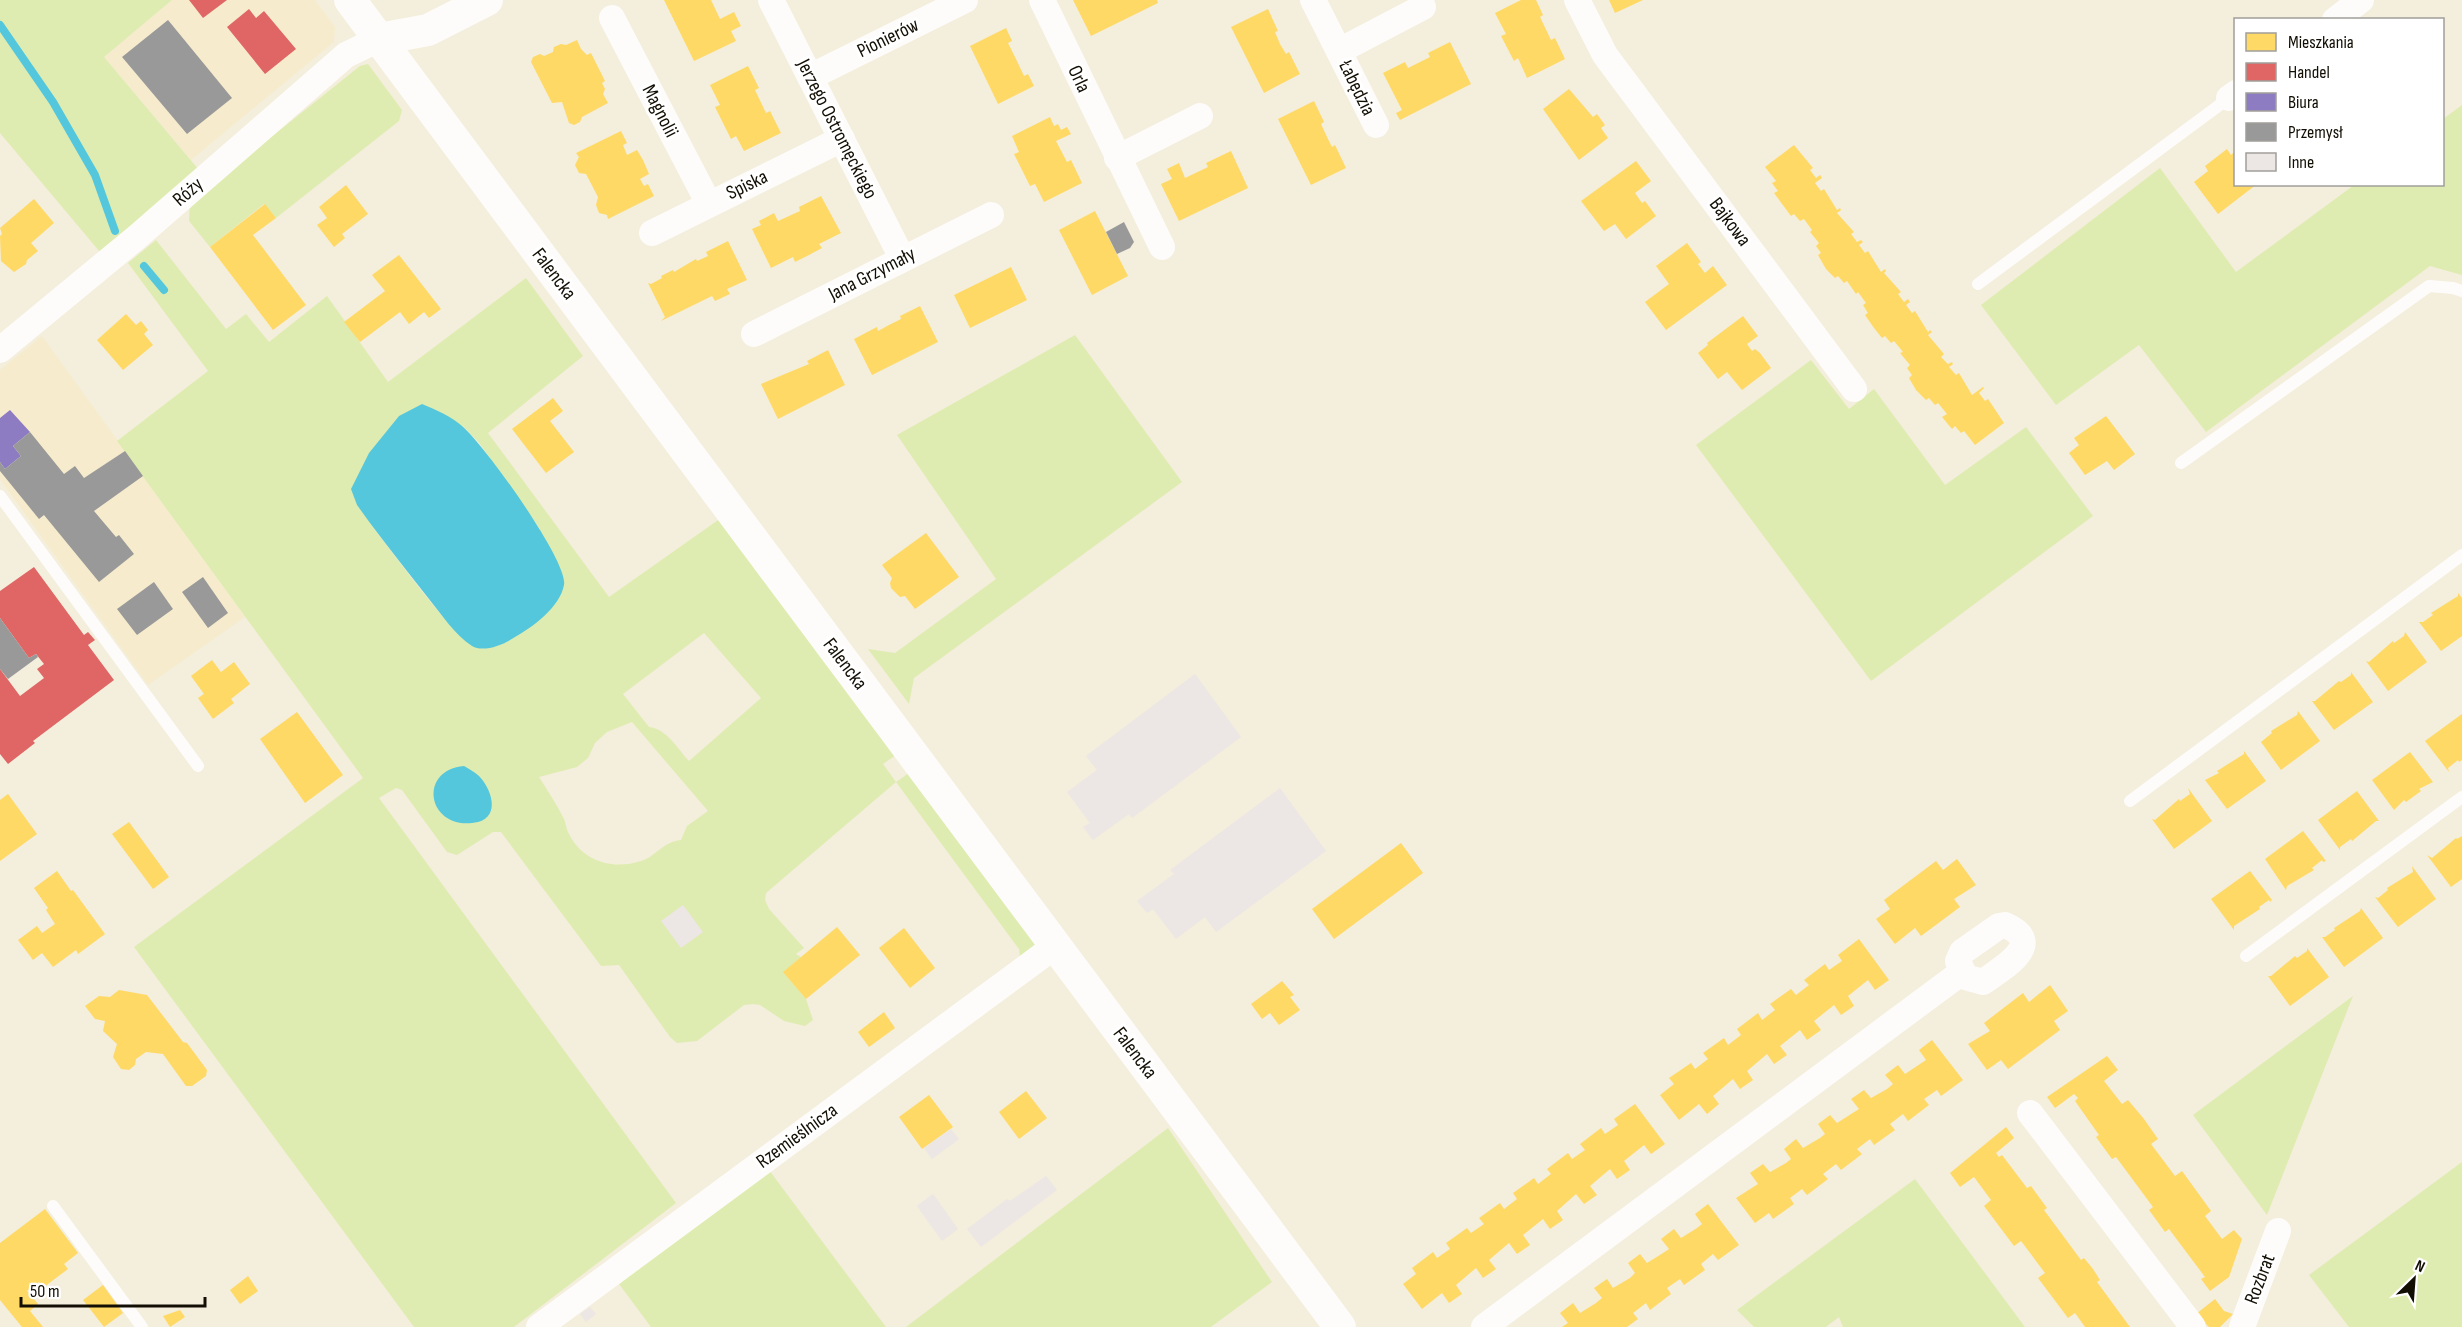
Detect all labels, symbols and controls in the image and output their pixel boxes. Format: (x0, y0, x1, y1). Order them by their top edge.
street label: Pionierów (853, 13, 923, 63)
legend (2234, 18, 2444, 186)
text: Mieszkania (2288, 32, 2354, 53)
street label: Jerzego Ostromęckiego (791, 54, 883, 203)
street label: Łabędzia (1333, 56, 1381, 120)
street label: Orla (1062, 62, 1096, 96)
text: Handel (2288, 62, 2330, 83)
street label: Magnolii (637, 81, 683, 141)
text: Biura (2288, 92, 2319, 113)
text: Przemysł (2288, 122, 2343, 143)
text: Inne (2288, 152, 2314, 173)
street label: Spiska (722, 165, 772, 205)
street label: Róży (168, 172, 208, 212)
street label: Bajkowa (1704, 193, 1756, 251)
street label: Jana Grzymały (824, 242, 920, 307)
street label: Falencka (527, 243, 581, 305)
street label: Falencka (818, 633, 872, 695)
street label: Falencka (1108, 1022, 1162, 1084)
street label: Rzemieślnicza (752, 1098, 842, 1174)
north arrow (2384, 1249, 2444, 1309)
street label: Rozbrat (2240, 1250, 2280, 1308)
text: N (2412, 1256, 2428, 1277)
scale bar (21, 1270, 206, 1308)
text: 50 m (30, 1281, 60, 1302)

